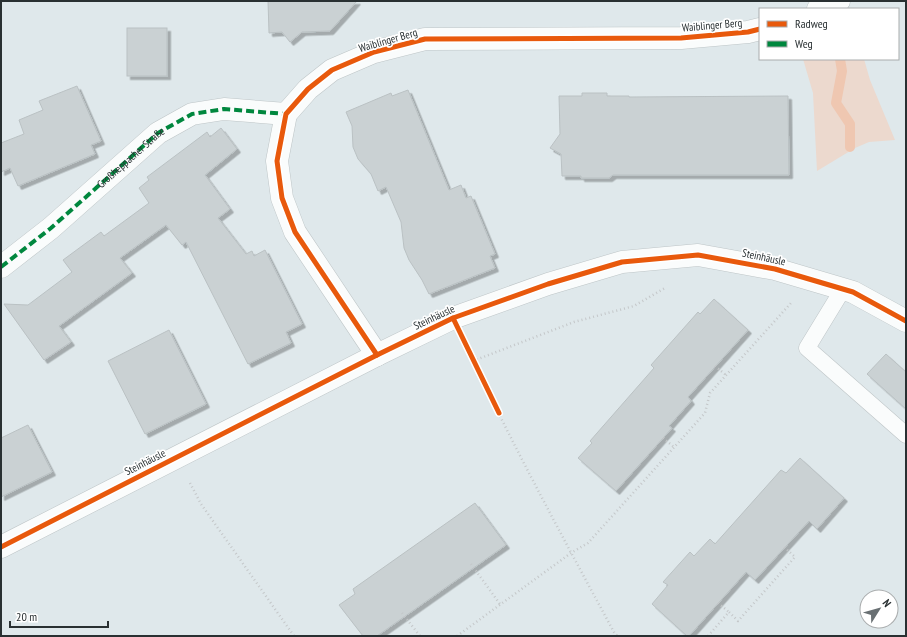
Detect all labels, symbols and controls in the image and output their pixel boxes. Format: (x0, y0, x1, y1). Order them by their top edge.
legend (759, 8, 899, 60)
street label: Waiblinger Berg (681, 15, 743, 35)
text: Radweg (795, 16, 828, 31)
street label: Waiblinger Berg (357, 25, 419, 55)
text: Weg (795, 36, 813, 51)
street label: Großheppacher Straße (94, 124, 167, 191)
street label: Steinhäusle (741, 246, 788, 269)
street label: Steinhäusle (411, 301, 457, 333)
street label: Steinhäusle (122, 446, 168, 478)
north arrow (859, 589, 899, 629)
text: N (880, 596, 894, 610)
scale bar (10, 603, 108, 629)
text: 20 m (16, 609, 37, 624)

